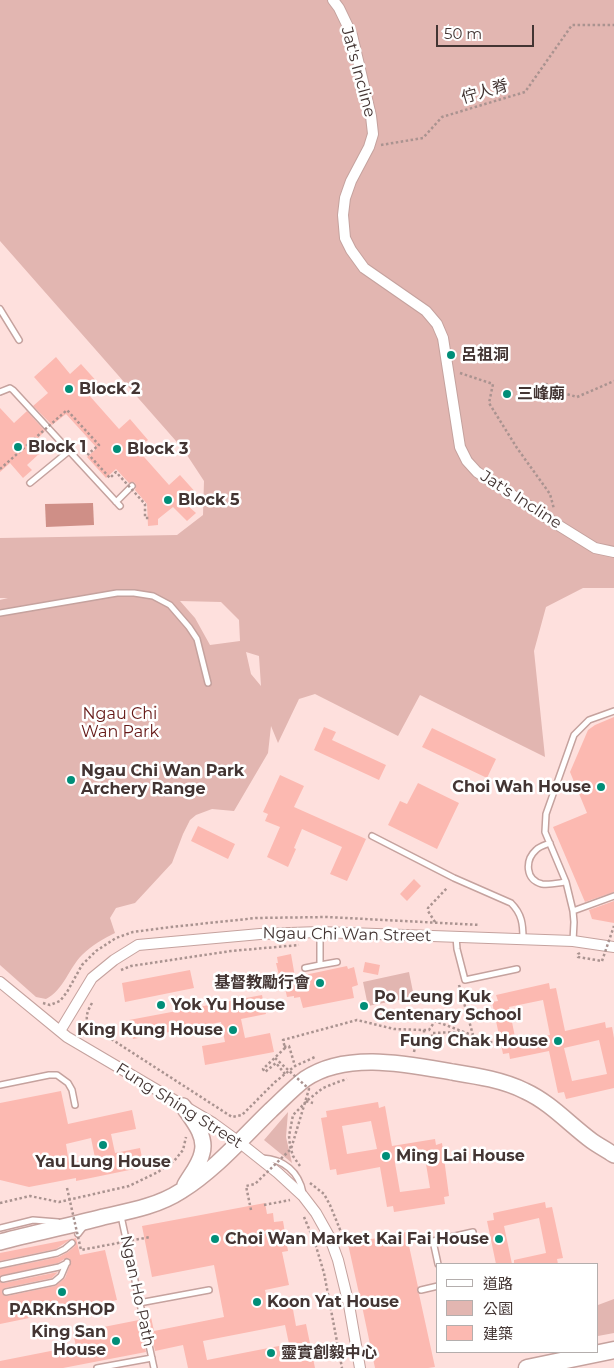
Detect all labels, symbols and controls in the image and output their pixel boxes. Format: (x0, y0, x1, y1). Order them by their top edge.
scale bar (439, 15, 536, 47)
text: 50 m (444, 24, 482, 43)
street label: Jat's Incline (337, 25, 379, 119)
street label: 佇人脊 (459, 76, 511, 108)
place label: 呂祖洞 (461, 345, 509, 365)
marker: 呂祖洞 (445, 349, 457, 361)
place label: Block 2 (79, 379, 140, 399)
marker: Block 2 (63, 383, 75, 395)
place label: 三峰廟 (517, 384, 565, 404)
marker: 三峰廟 (501, 388, 513, 400)
place label: Block 1 (28, 437, 86, 457)
place label: Block 3 (127, 439, 188, 459)
marker: Block 1 (12, 441, 24, 453)
marker: Block 3 (111, 443, 123, 455)
street label: Jat's Incline (477, 467, 565, 533)
place label: Block 5 (178, 490, 239, 510)
marker: Block 5 (162, 494, 174, 506)
park label: Ngau Chi Wan Park (81, 704, 159, 742)
place label: Ngau Chi Wan Park Archery Range (81, 761, 244, 799)
marker: Ngau Chi Wan Park Archery Range (65, 774, 77, 786)
place label: Choi Wah House (452, 777, 591, 797)
marker: Choi Wah House (595, 781, 607, 793)
street label: Ngau Chi Wan Street (262, 924, 432, 946)
place label: 基督教勵行會 (214, 973, 310, 993)
marker: 基督教勵行會 (314, 977, 326, 989)
place label: Po Leung Kuk Centenary School (374, 987, 522, 1025)
place label: Yok Yu House (171, 995, 285, 1015)
marker: Yok Yu House (155, 999, 167, 1011)
marker: Po Leung Kuk Centenary School (358, 1000, 370, 1012)
place label: King Kung House (77, 1020, 223, 1040)
marker: King Kung House (227, 1024, 239, 1036)
place label: Fung Chak House (400, 1031, 548, 1051)
marker: Fung Chak House (552, 1035, 564, 1047)
street label: Fung Shing Street (112, 1059, 246, 1153)
marker: Yau Lung House (97, 1139, 109, 1151)
place label: Ming Lai House (396, 1146, 525, 1166)
marker: Ming Lai House (380, 1150, 392, 1162)
place label: Yau Lung House (35, 1152, 171, 1172)
place label: Choi Wan Market (225, 1229, 370, 1249)
place label: Kai Fai House (376, 1229, 489, 1249)
street label: Ngan Ho Path (116, 1233, 158, 1349)
marker: Choi Wan Market (209, 1233, 221, 1245)
marker: Kai Fai House (493, 1233, 505, 1245)
legend (436, 1263, 599, 1353)
text: 道路 (483, 1274, 513, 1293)
marker: PARKnSHOP (56, 1286, 68, 1298)
place label: Koon Yat House (267, 1292, 399, 1312)
marker: Koon Yat House (251, 1296, 263, 1308)
text: 公園 (483, 1299, 513, 1318)
place label: PARKnSHOP (9, 1300, 115, 1320)
place label: King San House (31, 1322, 106, 1360)
text: 建築 (483, 1324, 513, 1343)
marker: King San House (110, 1335, 122, 1347)
place label: 靈實創毅中心 (281, 1343, 377, 1363)
marker: 靈實創毅中心 (265, 1347, 277, 1359)

